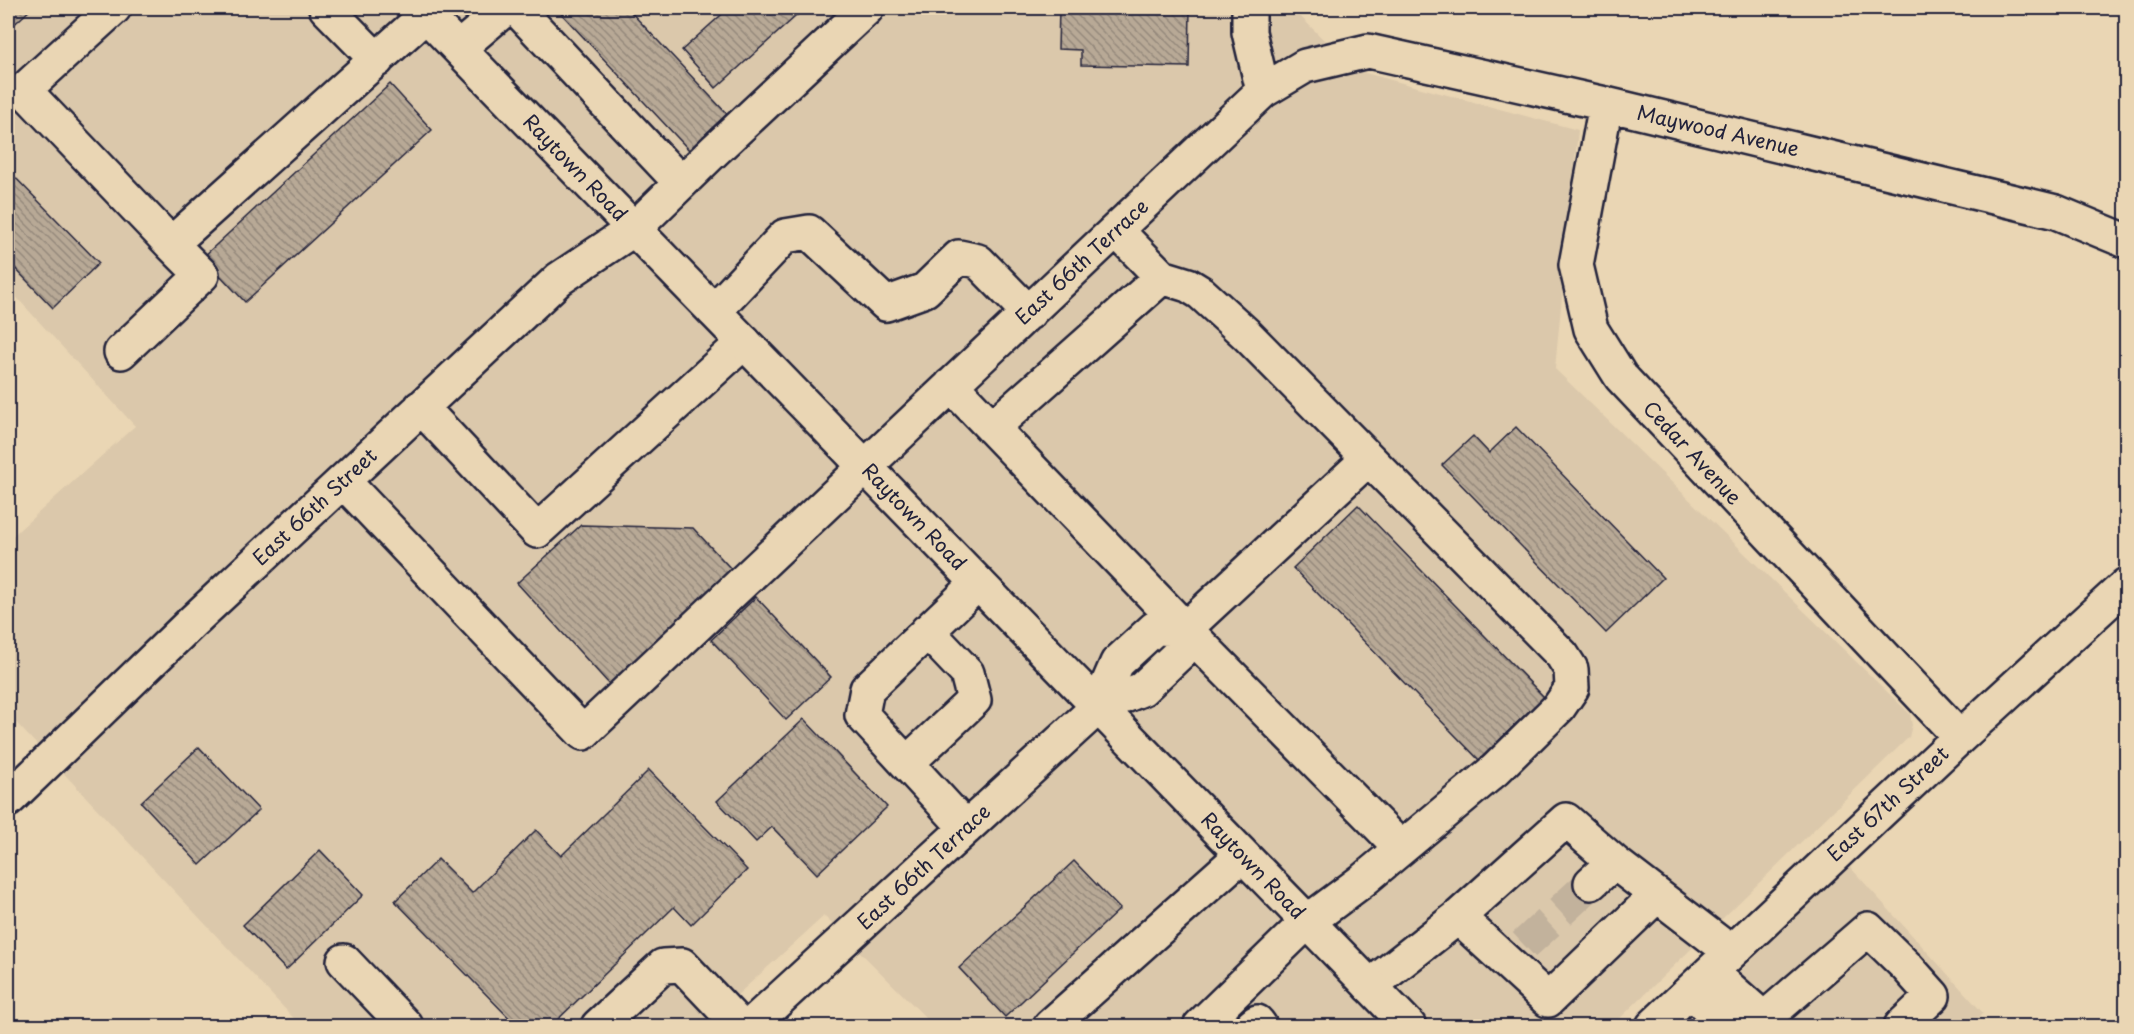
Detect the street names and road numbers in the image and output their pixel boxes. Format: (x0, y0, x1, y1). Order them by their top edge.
street label: Maywood Avenue (1634, 97, 1802, 163)
street label: Raytown Road (517, 107, 635, 228)
street label: East 66th Terrace (1008, 191, 1155, 331)
street label: Cedar Avenue (1637, 394, 1749, 511)
street label: East 66th Street (245, 441, 383, 572)
street label: Raytown Road (856, 456, 974, 577)
street label: East 67th Street (1820, 739, 1955, 868)
street label: East 66th Terrace (850, 796, 997, 936)
street label: Raytown Road (1195, 805, 1313, 926)

